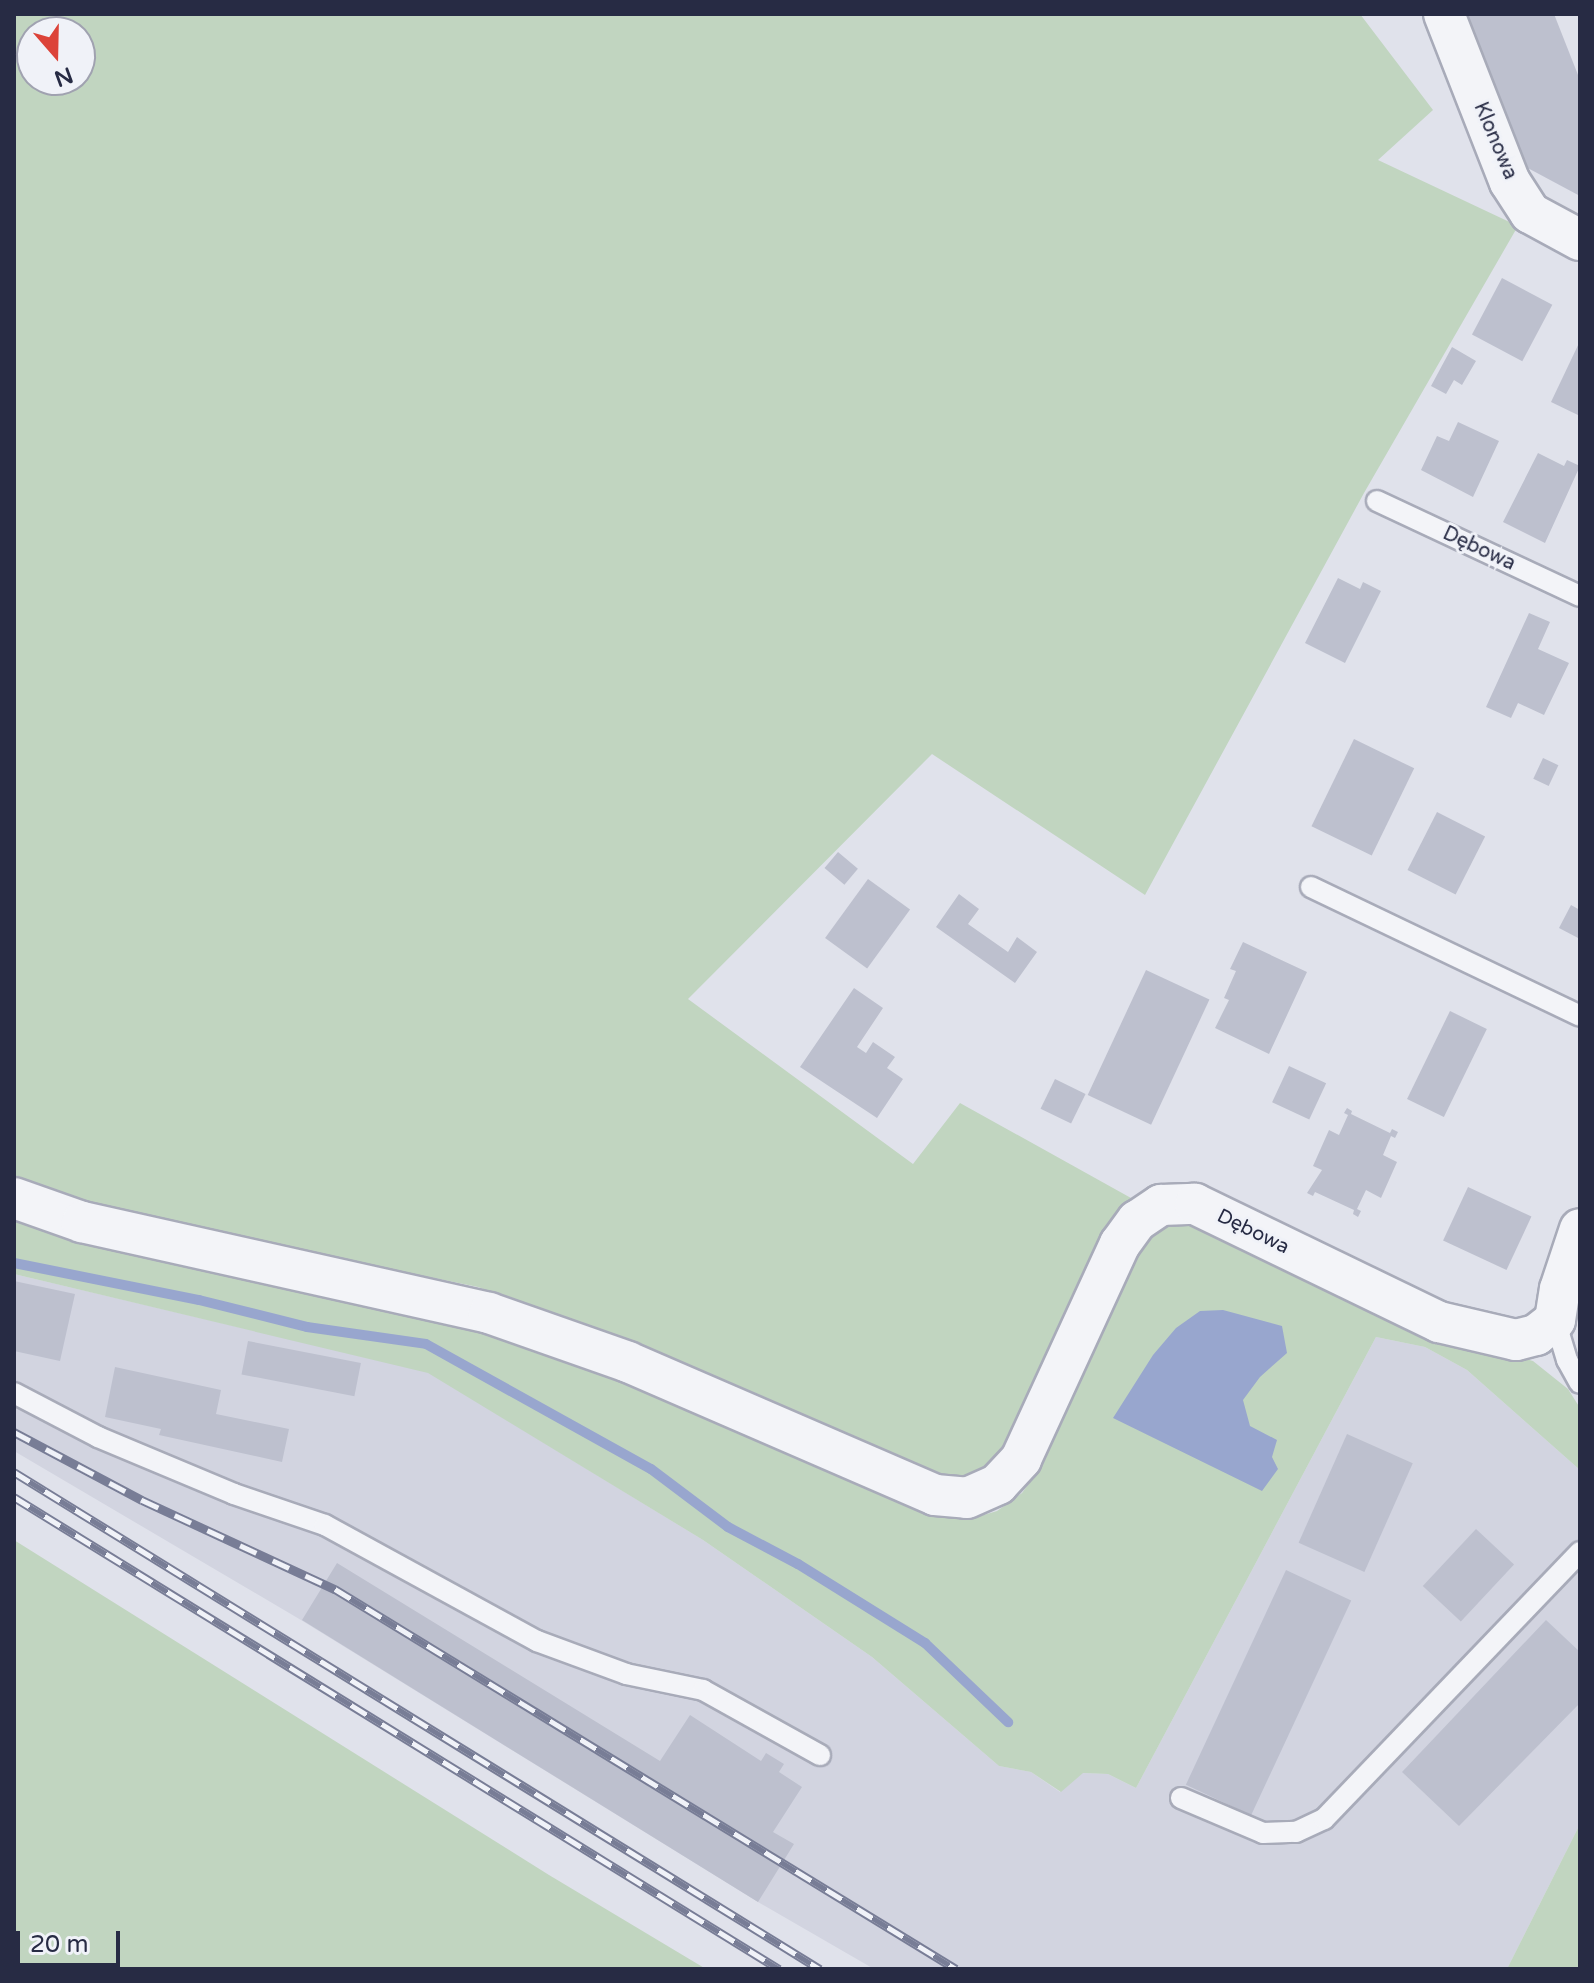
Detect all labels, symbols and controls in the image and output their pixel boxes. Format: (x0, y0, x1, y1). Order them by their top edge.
north arrow (16, 16, 96, 96)
text: N (51, 61, 76, 92)
street label: Klonowa (1468, 99, 1522, 183)
street label: Dębowa (1439, 522, 1519, 576)
street label: Dębowa (1213, 1204, 1293, 1260)
scale bar (20, 1915, 124, 1965)
text: 20 m (30, 1930, 88, 1959)

